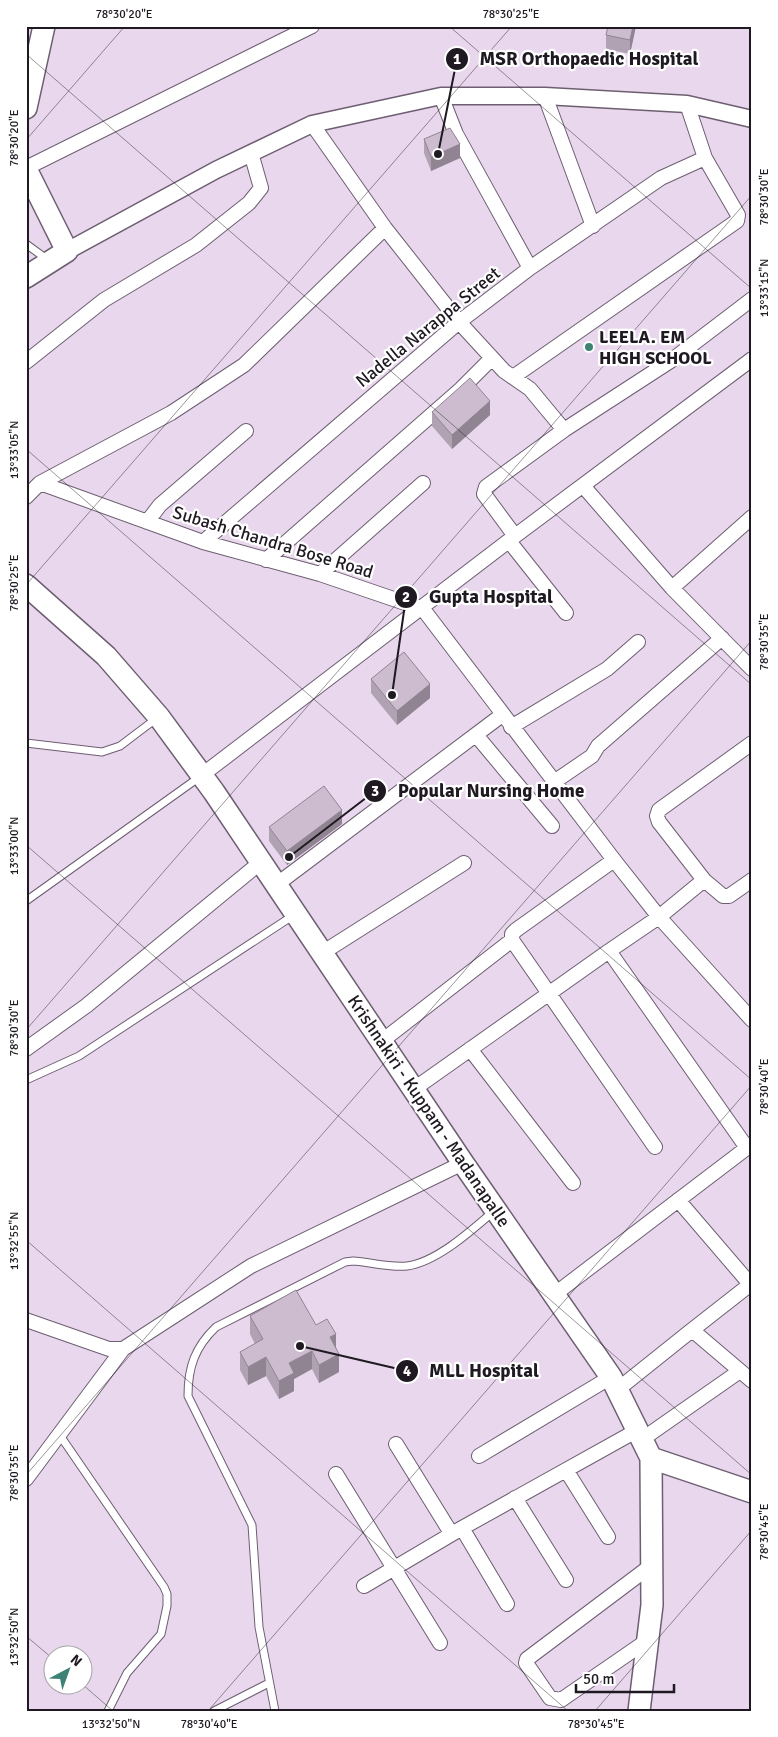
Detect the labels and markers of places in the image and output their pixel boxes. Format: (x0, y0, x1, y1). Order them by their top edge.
callout: MSR Orthopaedic Hospital (445, 42, 708, 76)
place label: LEELA. EM HIGH SCHOOL (599, 326, 712, 369)
marker: LEELA. EM HIGH SCHOOL (583, 341, 595, 353)
callout: Gupta Hospital (394, 580, 563, 614)
callout: Popular Nursing Home (363, 774, 594, 808)
callout: MLL Hospital (395, 1354, 549, 1388)

